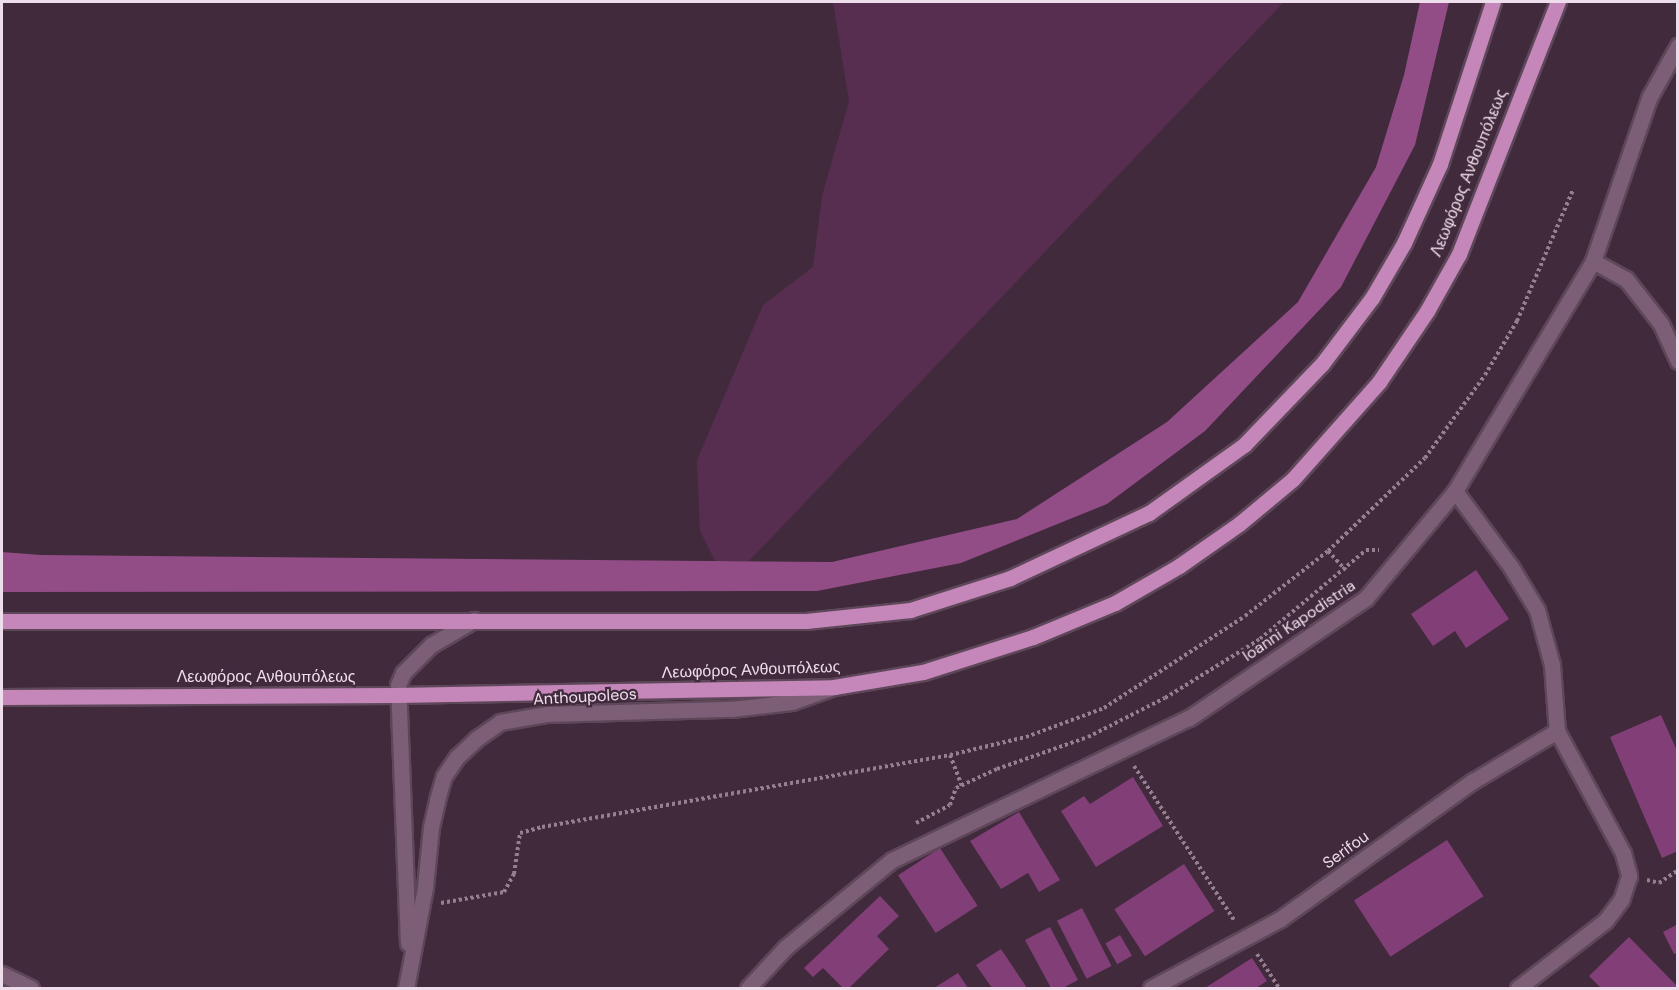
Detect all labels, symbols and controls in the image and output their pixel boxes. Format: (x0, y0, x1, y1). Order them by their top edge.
street label: Λεωφόρος Ανθουπόλεως (1427, 87, 1511, 259)
street label: Ioanni Kapodistria (1239, 576, 1359, 666)
street label: Λεωφόρος Ανθουπόλεως (661, 657, 841, 683)
street label: Λεωφόρος Ανθουπόλεως (177, 667, 355, 687)
street label: Anthoupoleos (533, 685, 637, 709)
street label: Serifou (1319, 827, 1373, 873)

